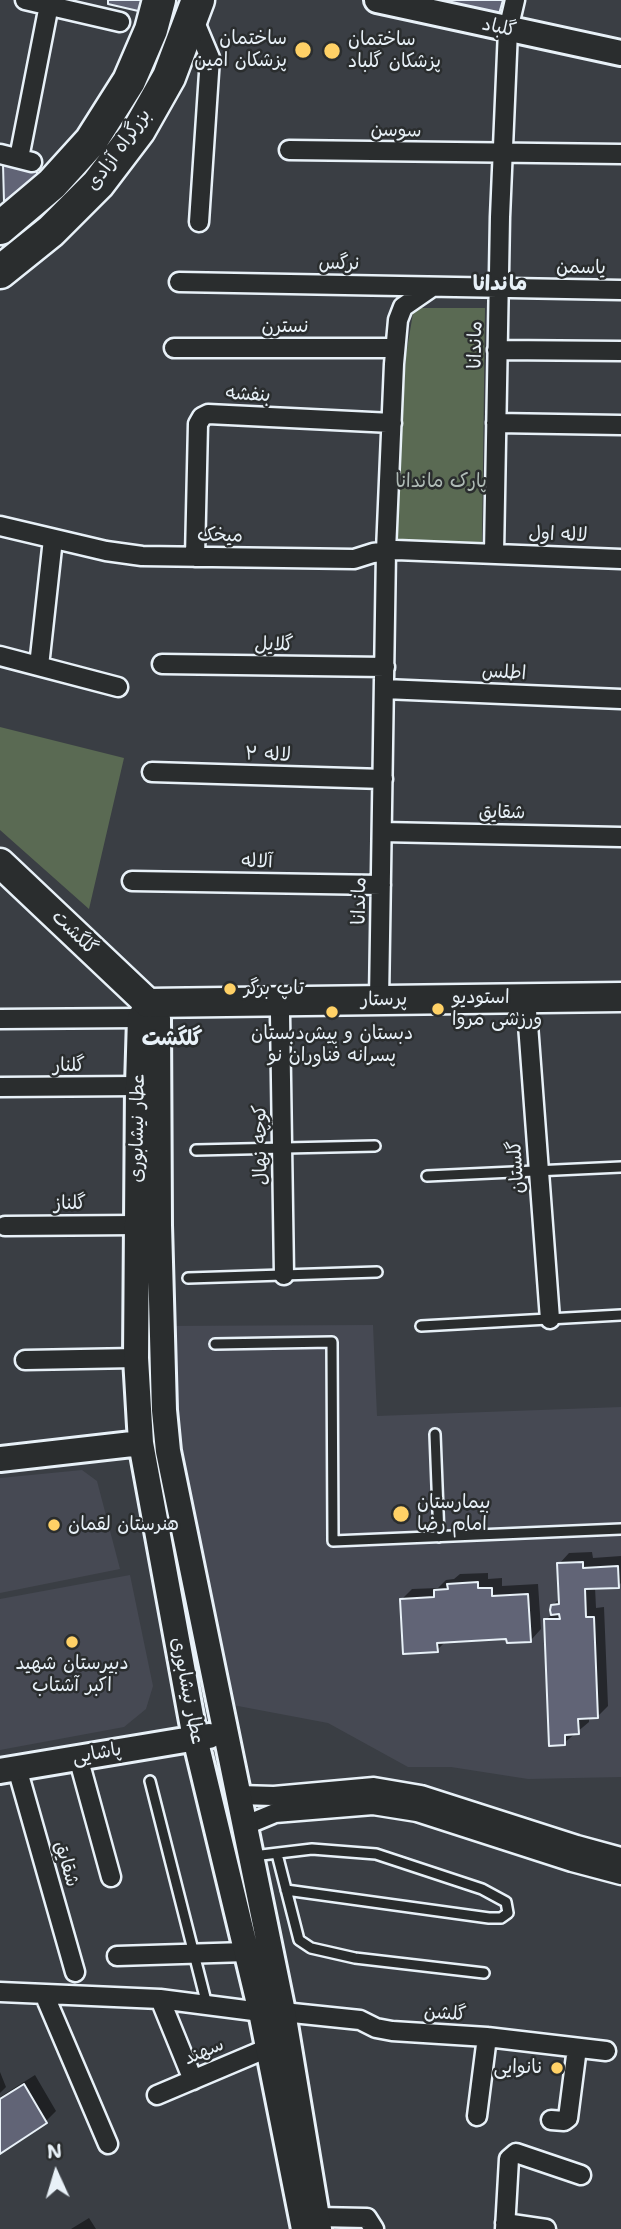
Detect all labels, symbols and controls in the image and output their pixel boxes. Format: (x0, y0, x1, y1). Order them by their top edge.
street label: گلباد (480, 13, 518, 43)
place label: ساختمان پزشکان امین (194, 28, 287, 72)
place label: ساختمان پزشکان گلباد (348, 29, 441, 73)
marker: ساختمان پزشکان امین (293, 40, 313, 60)
marker: ساختمان پزشکان گلباد (322, 41, 342, 61)
street label: بزرگراه آزادی (82, 105, 156, 195)
street label: سوسن (370, 119, 422, 143)
street label: نرگس (318, 252, 360, 276)
street label: یاسمن (556, 256, 606, 280)
district label: ماندانا (473, 272, 527, 298)
street label: نسترن (261, 316, 309, 338)
street label: ماندانا (464, 321, 488, 369)
street label: بنفشه (225, 382, 271, 408)
park label: پارک ماندانا (395, 471, 487, 493)
street label: لاله اول (528, 523, 588, 547)
street label: میخک (197, 524, 243, 548)
street label: گلایل (254, 633, 294, 657)
street label: اطلس (481, 660, 527, 686)
street label: لاله ۲ (245, 743, 291, 767)
street label: شقایق (478, 801, 526, 825)
street label: آلاله (241, 850, 273, 874)
street label: ماندانا (348, 877, 372, 925)
street label: گلگشت (46, 906, 102, 960)
place label: تاپ برگر (244, 978, 304, 1000)
marker: تاپ برگر (222, 981, 238, 997)
place label: استودیو ورزشی مروا (452, 987, 542, 1031)
street label: پرستار (361, 988, 407, 1012)
marker: استودیو ورزشی مروا (430, 1001, 446, 1017)
marker: دبستان و پیش‌دبستان پسرانه فناوران نو (324, 1004, 340, 1020)
place label: دبستان و پیش‌دبستان پسرانه فناوران نو (251, 1023, 413, 1067)
district label: گلگشت (142, 1027, 202, 1053)
street label: گلنار (53, 1054, 85, 1078)
street label: عطار نیشابوری (126, 1073, 150, 1183)
street label: کوچه نهال (249, 1104, 273, 1186)
street label: گلستان (504, 1140, 530, 1194)
street label: گلناز (54, 1192, 86, 1216)
place label: بیمارستان امام رضا (417, 1492, 491, 1536)
marker: بیمارستان امام رضا (391, 1504, 411, 1524)
place label: هنرستان لقمان (68, 1514, 179, 1536)
marker: هنرستان لقمان (46, 1517, 62, 1533)
marker: دبیرستان شهید اکبر آشتاب (64, 1634, 80, 1650)
street label: عطار نیشابوری (165, 1635, 209, 1747)
place label: دبیرستان شهید اکبر آشتاب (15, 1653, 129, 1697)
street label: پاشایی (71, 1738, 123, 1770)
street label: شقایق (49, 1838, 83, 1890)
street label: گلشن (423, 2001, 467, 2027)
street label: سهند (181, 2033, 227, 2071)
place label: نانوایی (494, 2057, 543, 2079)
marker: نانوایی (549, 2060, 565, 2076)
north arrow (21, 2138, 91, 2208)
text: N (46, 2139, 63, 2165)

